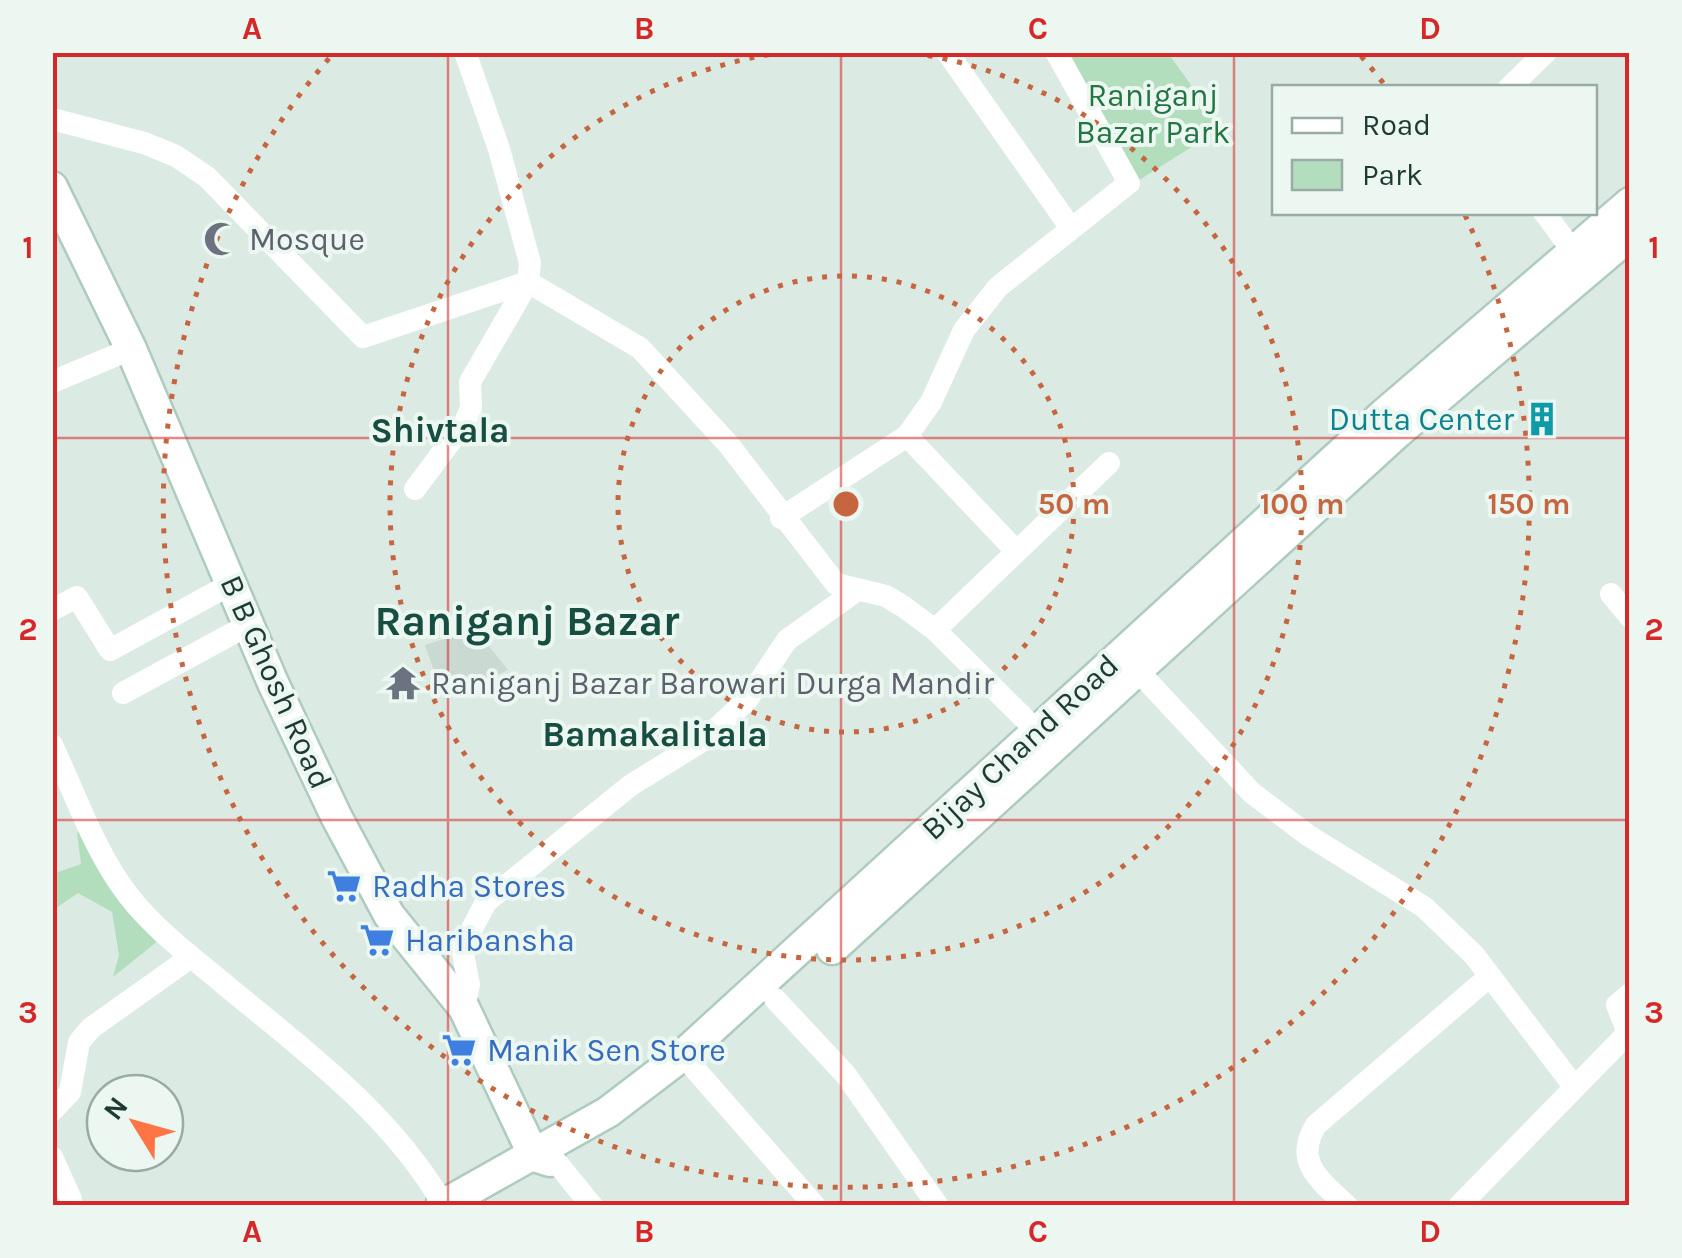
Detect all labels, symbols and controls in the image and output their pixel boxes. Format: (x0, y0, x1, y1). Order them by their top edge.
text: A (242, 10, 262, 47)
text: B (634, 10, 654, 47)
text: C (1028, 10, 1048, 47)
text: D (1419, 10, 1441, 47)
park label: Raniganj Bazar Park (1076, 77, 1230, 151)
legend (1272, 85, 1597, 215)
text: Road (1362, 107, 1431, 143)
text: Park (1362, 157, 1423, 193)
mosque icon: Mosque (202, 220, 240, 258)
place label: Mosque (249, 221, 365, 258)
text: 1 (22, 229, 34, 266)
text: 1 (1648, 229, 1660, 266)
building icon: Dutta Center (1523, 400, 1561, 438)
place label: Dutta Center (1329, 401, 1514, 438)
district label: Shivtala (370, 410, 510, 451)
centre of rings (828, 486, 864, 522)
text: 50 m (1038, 486, 1110, 522)
text: 100 m (1260, 486, 1344, 522)
text: 150 m (1487, 486, 1571, 522)
street label: B B Ghosh Road (212, 570, 340, 794)
district label: Raniganj Bazar (374, 596, 680, 646)
text: 2 (18, 611, 38, 648)
text: 2 (1644, 611, 1664, 648)
street label: Bijay Chand Road (914, 646, 1126, 848)
temple icon: Raniganj Bazar Barowari Durga Mandir (384, 664, 422, 702)
place label: Raniganj Bazar Barowari Durga Mandir (431, 665, 995, 702)
district label: Bamakalitala (542, 714, 768, 755)
supermarket icon: Radha Stores (325, 867, 363, 905)
place label: Radha Stores (372, 868, 566, 905)
supermarket icon: Haribansha (358, 921, 396, 959)
place label: Haribansha (405, 922, 575, 959)
text: 3 (18, 994, 38, 1031)
text: 3 (1644, 994, 1664, 1031)
supermarket icon: Manik Sen Store (440, 1031, 478, 1069)
place label: Manik Sen Store (487, 1032, 726, 1069)
north arrow (85, 1073, 185, 1173)
text: N (96, 1090, 135, 1126)
text: A (242, 1213, 262, 1250)
text: B (634, 1213, 654, 1250)
text: C (1028, 1213, 1048, 1250)
text: D (1419, 1213, 1441, 1250)

